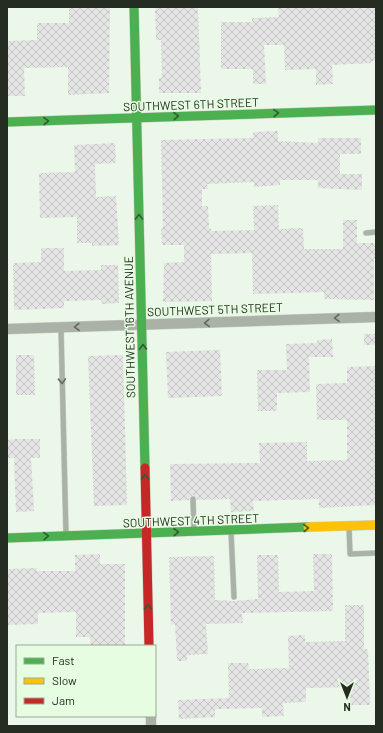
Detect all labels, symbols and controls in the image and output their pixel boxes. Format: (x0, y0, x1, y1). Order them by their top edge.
street label: SOUTHWEST 6TH STREET (123, 95, 259, 113)
one-way arrow (273, 109, 279, 117)
one-way arrow (173, 112, 179, 121)
one-way arrow (43, 117, 49, 125)
one-way arrow (135, 214, 143, 220)
street label: SOUTHWEST 16TH AVENUE (121, 256, 137, 398)
street label: SOUTHWEST 5TH STREET (147, 300, 283, 318)
one-way arrow (334, 314, 340, 323)
one-way arrow (204, 318, 210, 327)
one-way arrow (74, 323, 80, 331)
one-way arrow (138, 344, 147, 350)
one-way arrow (58, 378, 67, 384)
one-way arrow (141, 474, 149, 480)
street label: SOUTHWEST 4TH STREET (123, 511, 260, 529)
one-way arrow (303, 523, 309, 532)
one-way arrow (173, 528, 179, 536)
one-way arrow (43, 532, 49, 541)
one-way arrow (144, 604, 153, 610)
legend (16, 645, 156, 717)
text: Fast (52, 653, 75, 667)
text: Slow (52, 673, 77, 687)
north arrow (327, 677, 367, 717)
text: Jam (52, 693, 75, 707)
text: N (343, 701, 351, 714)

